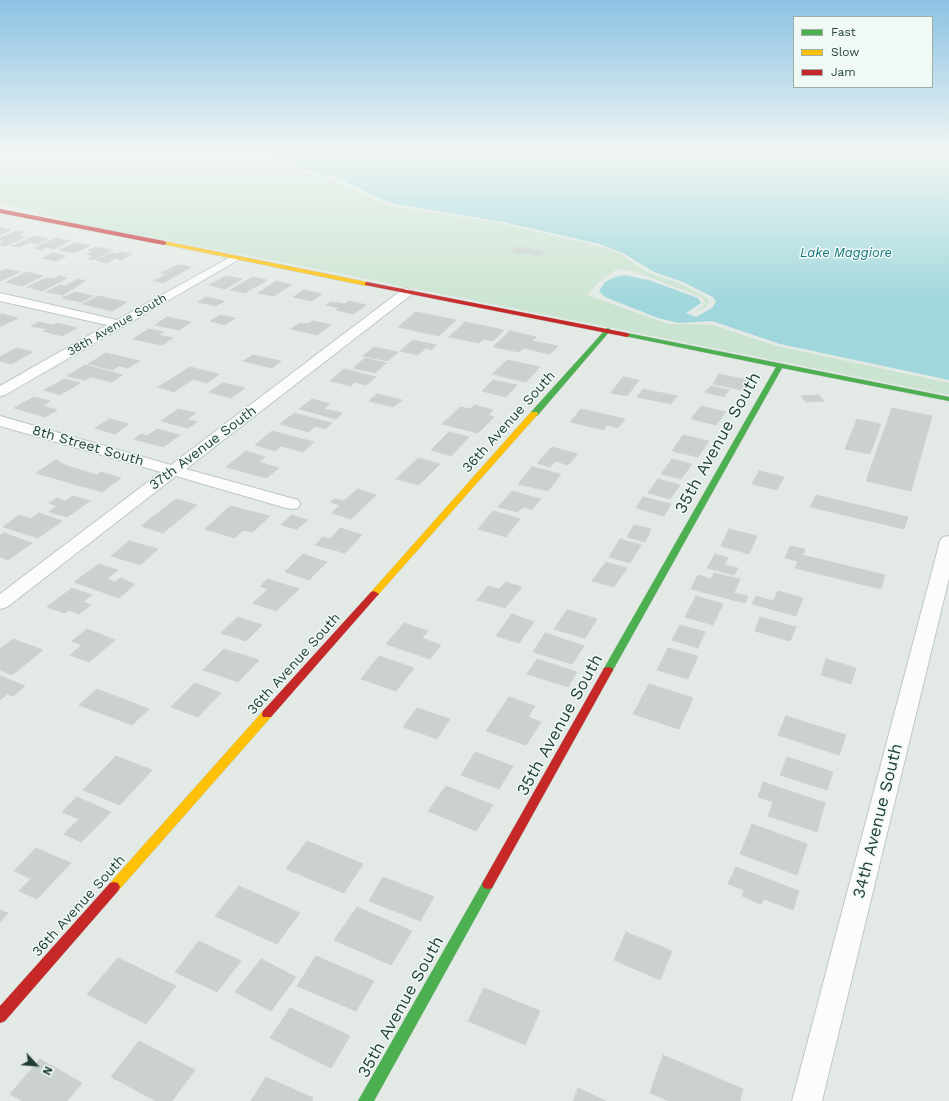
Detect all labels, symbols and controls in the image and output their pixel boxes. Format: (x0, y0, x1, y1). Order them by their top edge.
legend (793, 16, 933, 88)
text: Fast (831, 25, 856, 39)
text: Slow (831, 45, 859, 59)
text: Jam (831, 65, 856, 79)
water label: Lake Maggiore (800, 245, 892, 261)
street label: 38th Avenue South (65, 291, 169, 359)
street label: 36th Avenue South (459, 368, 559, 476)
street label: 35th Avenue South (671, 369, 765, 517)
street label: 37th Avenue South (146, 402, 260, 494)
street label: 8th Street South (30, 422, 146, 470)
street label: 36th Avenue South (244, 610, 344, 718)
street label: 35th Avenue South (513, 651, 607, 799)
street label: 34th Avenue South (849, 741, 907, 901)
street label: 36th Avenue South (29, 852, 129, 960)
street label: 35th Avenue South (354, 933, 448, 1081)
north arrow (16, 1045, 56, 1085)
text: N (40, 1064, 55, 1077)

